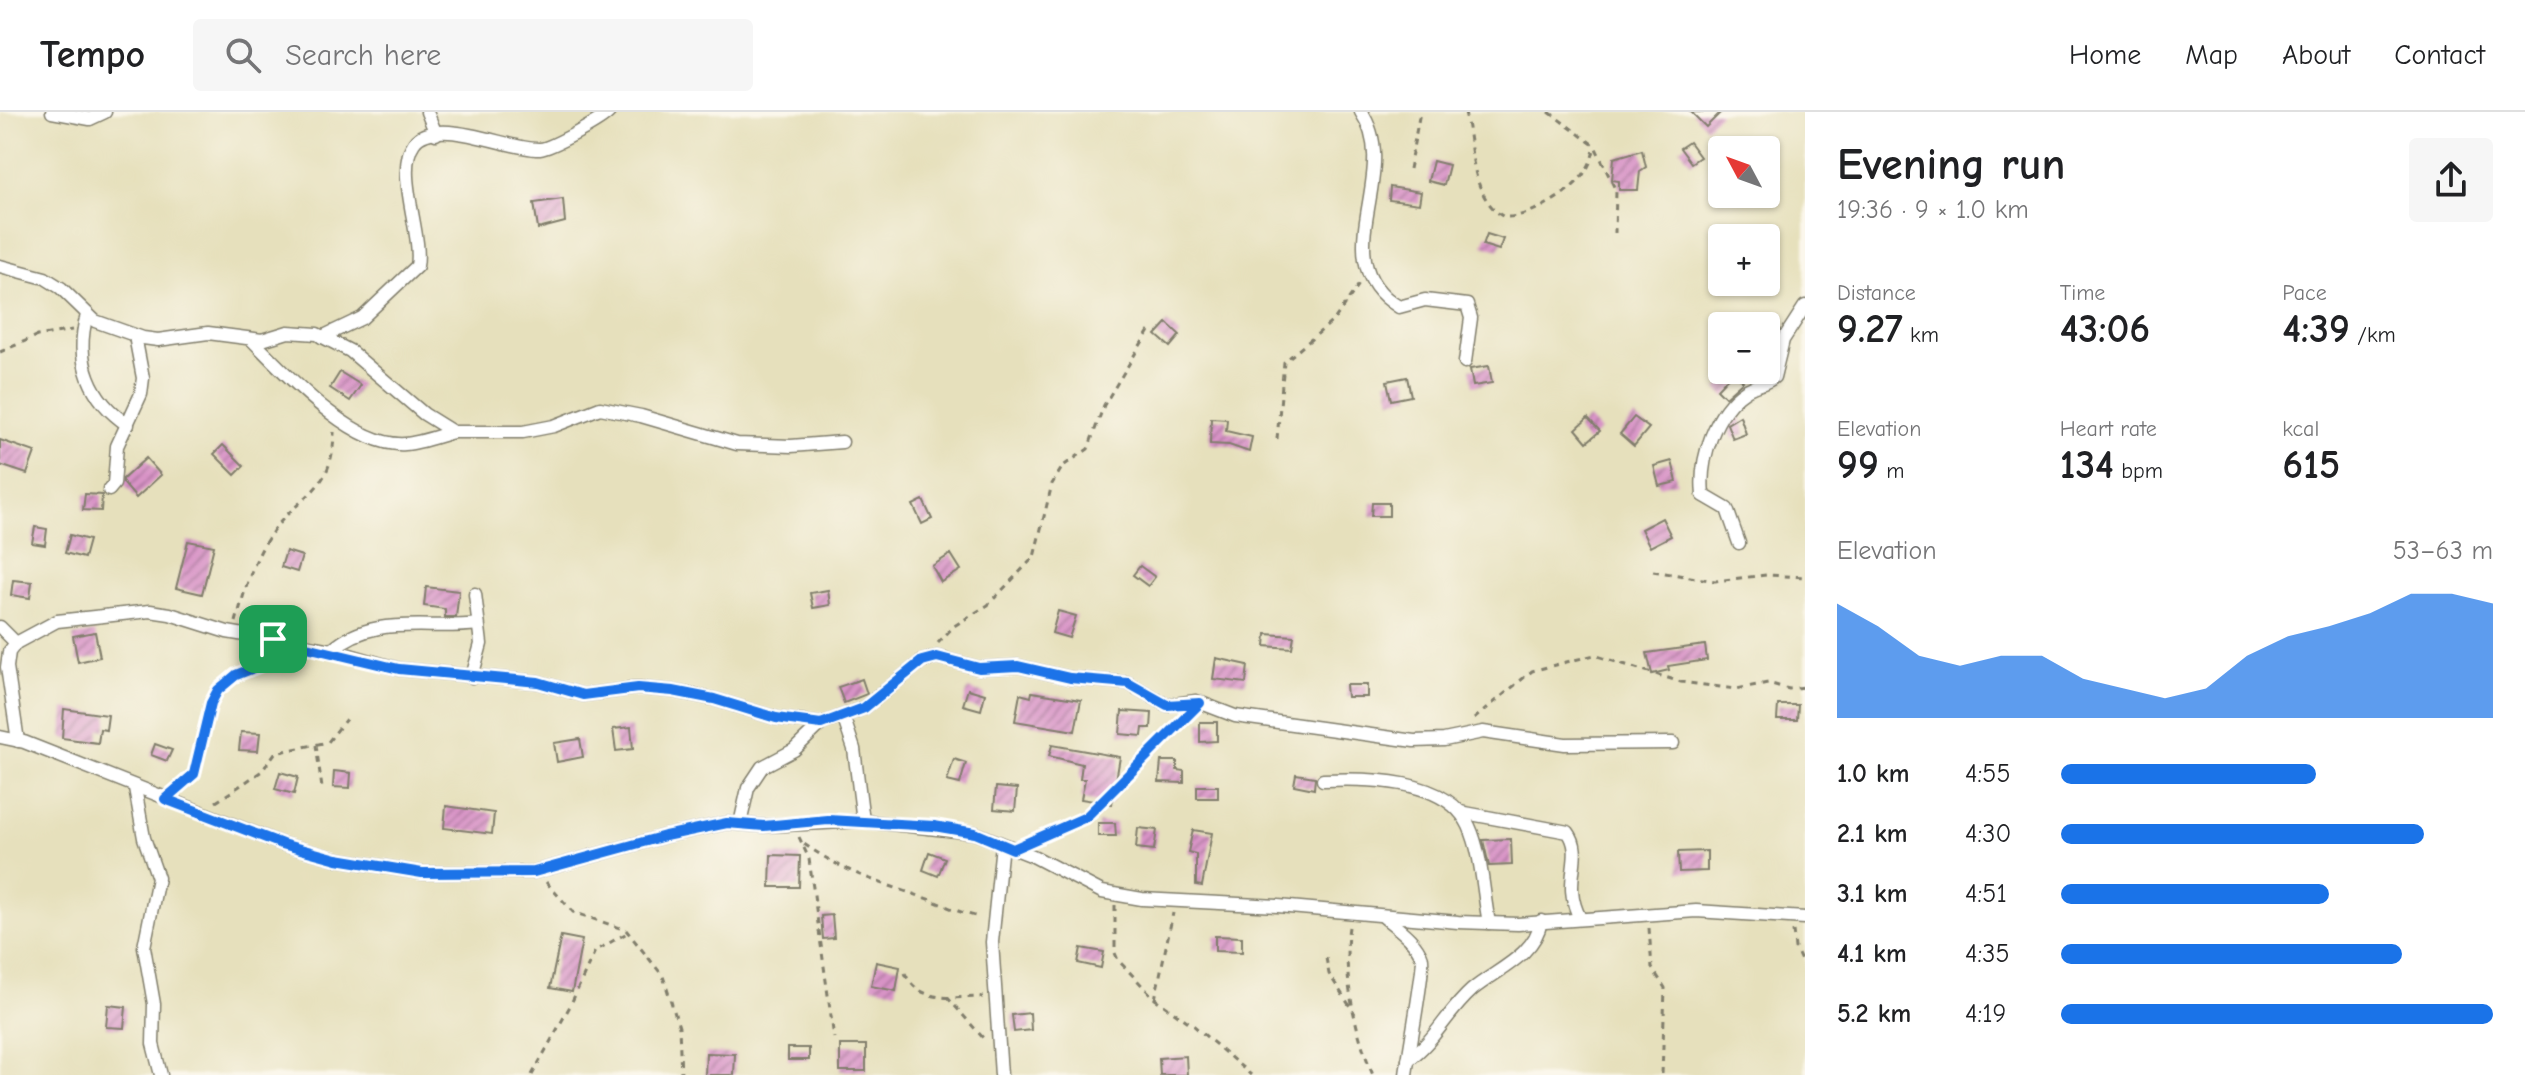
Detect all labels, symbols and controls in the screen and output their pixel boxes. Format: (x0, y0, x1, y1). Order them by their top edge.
search box (193, 19, 753, 91)
text: Tempo (40, 33, 145, 77)
icon: search (221, 33, 265, 77)
text: Search here (285, 38, 441, 73)
text: Home (2069, 39, 2141, 71)
text: Map (2185, 39, 2238, 71)
text: About (2282, 39, 2350, 71)
text: Contact (2394, 39, 2485, 71)
north arrow (1708, 136, 1780, 208)
map controls (1708, 136, 1780, 384)
button: share (2409, 138, 2493, 222)
text: Evening run (1837, 139, 2065, 190)
text: 19:36 · 9 × 1.0 km (1837, 195, 2029, 225)
button: + (1708, 224, 1780, 296)
text: Distance (1837, 280, 1916, 306)
text: Time (2060, 280, 2105, 306)
text: Pace (2282, 280, 2327, 306)
text: 9.27 (1837, 306, 1903, 352)
text: 43:06 (2060, 306, 2150, 352)
text: 4:39 (2282, 306, 2350, 352)
button: − (1708, 312, 1780, 384)
text: km (1903, 322, 1939, 348)
text: /km (2350, 322, 2396, 348)
text: Elevation (1837, 416, 1921, 442)
text: Heart rate (2060, 416, 2157, 442)
text: kcal (2282, 416, 2319, 442)
text: 99 (1837, 442, 1879, 488)
text: 134 (2060, 442, 2114, 488)
text: 615 (2282, 442, 2340, 488)
text: m (1879, 458, 1904, 484)
text: bpm (2114, 458, 2163, 484)
text: Elevation (1837, 536, 1937, 566)
text: 53–63 m (2393, 536, 2493, 566)
pin (239, 605, 307, 673)
icon: arrive (251, 617, 295, 661)
text: 1.0 km (1837, 759, 1909, 789)
text: 4:55 (1965, 759, 2010, 789)
text: 2.1 km (1837, 819, 1908, 849)
text: 4:30 (1965, 819, 2011, 849)
text: 3.1 km (1837, 879, 1907, 909)
text: 4:51 (1965, 879, 2007, 909)
text: 4.1 km (1837, 939, 1907, 969)
text: 4:35 (1965, 939, 2010, 969)
text: 5.2 km (1837, 999, 1911, 1029)
text: 4:19 (1965, 999, 2006, 1029)

